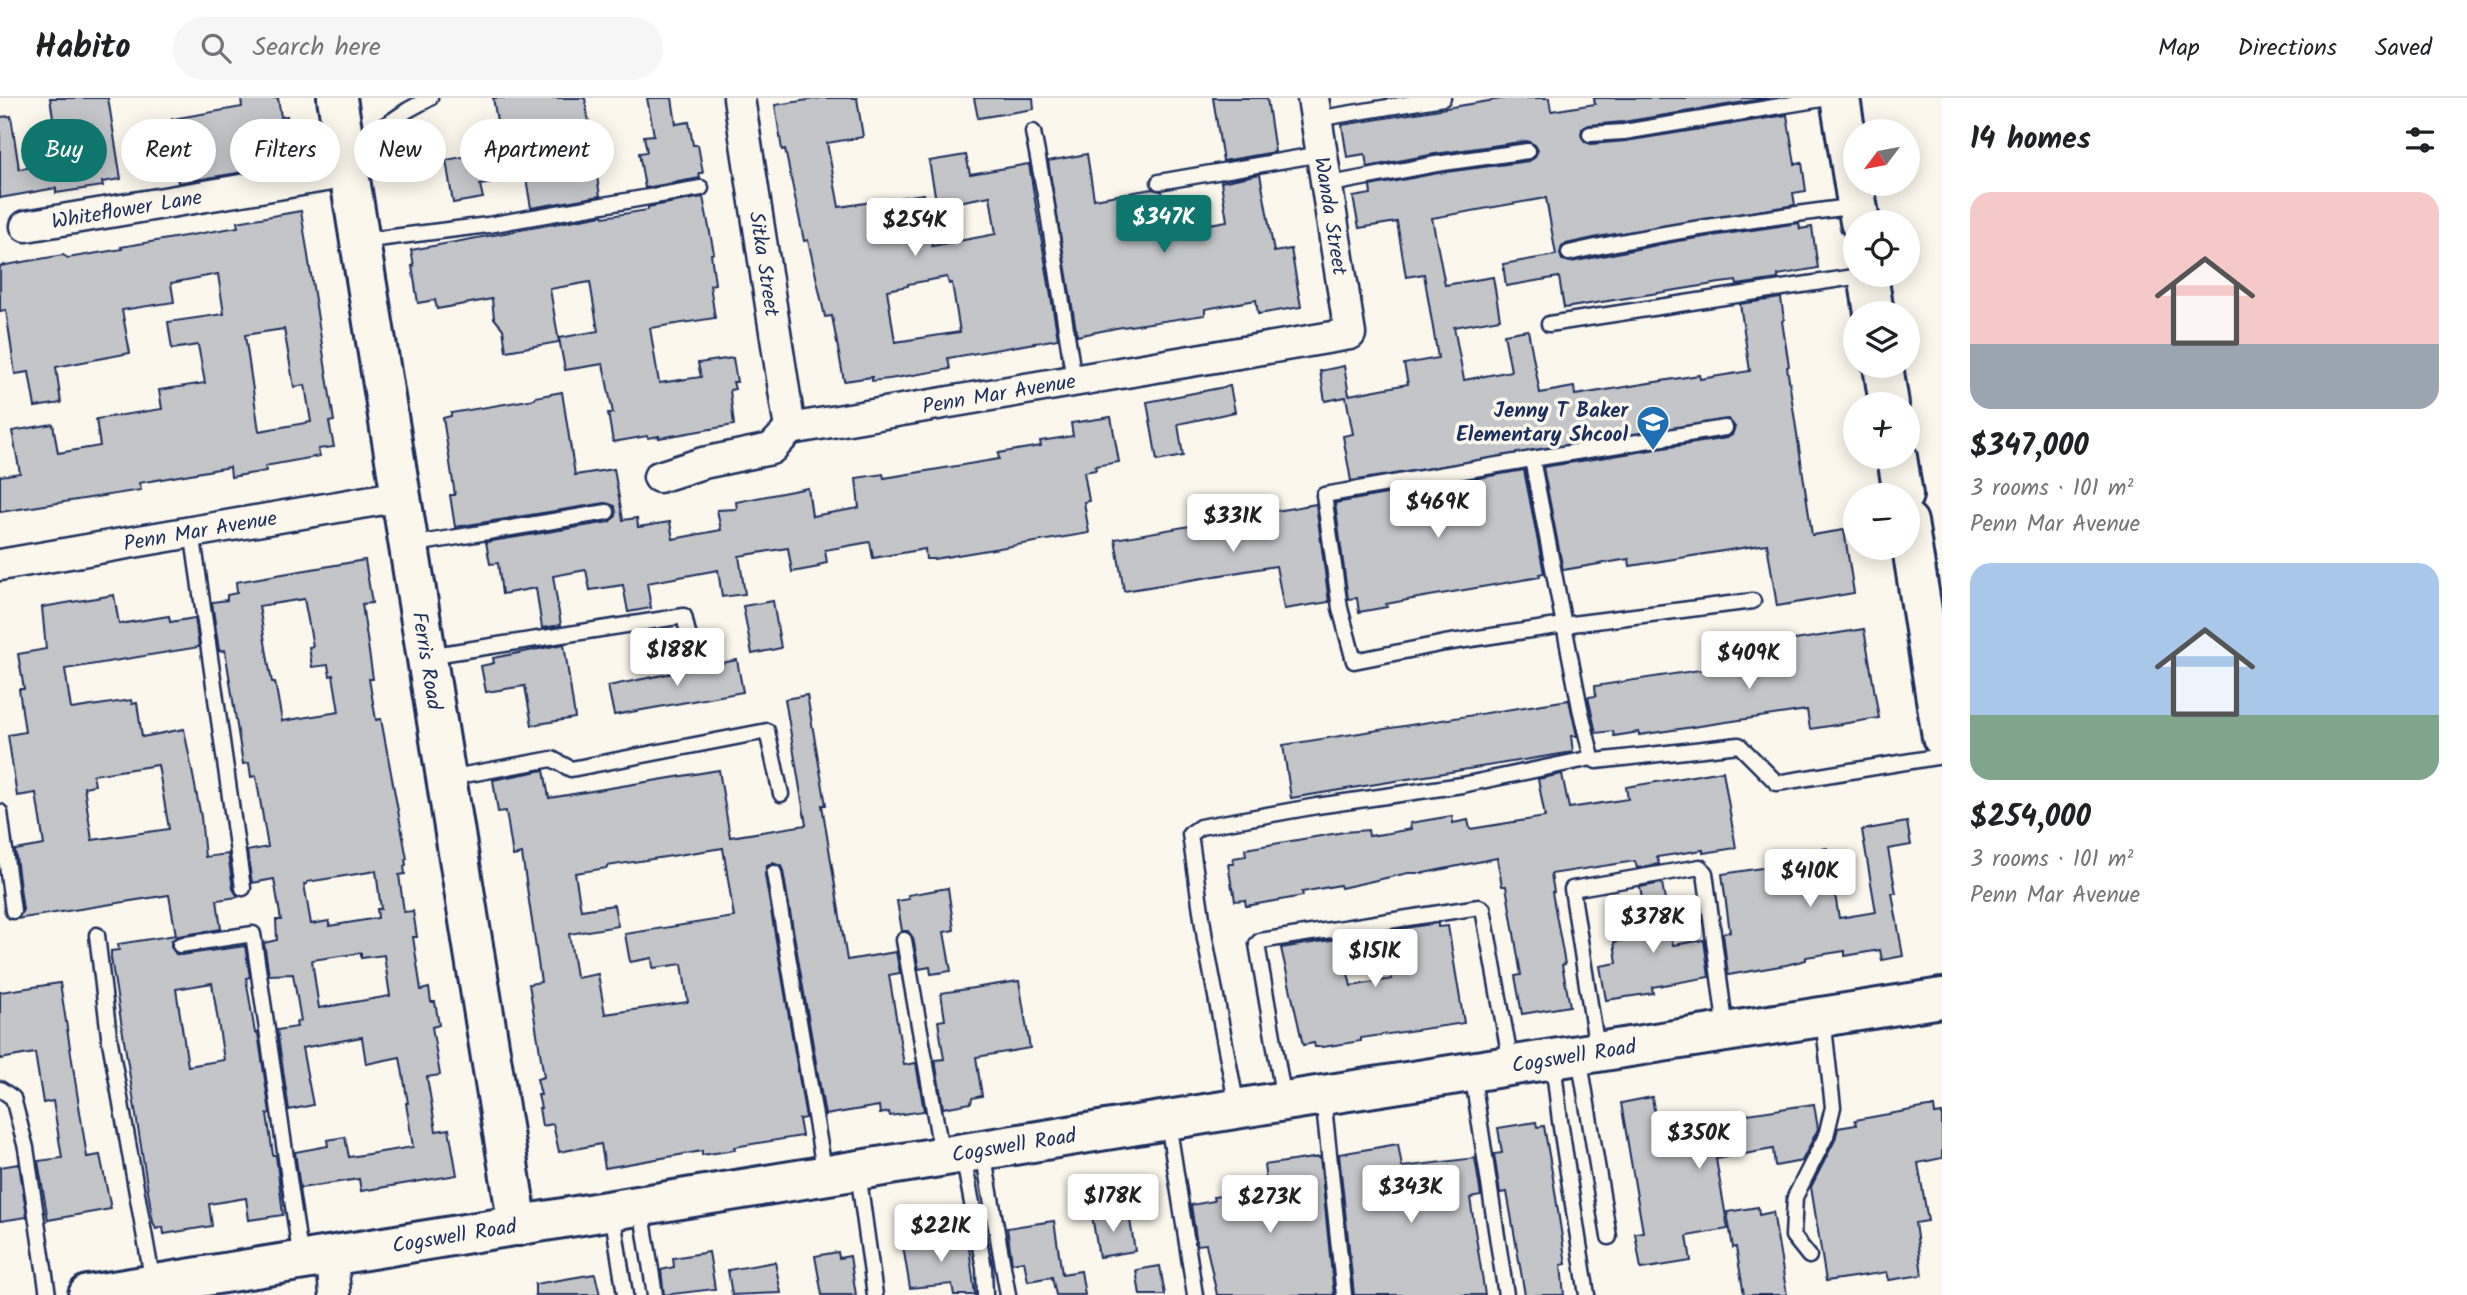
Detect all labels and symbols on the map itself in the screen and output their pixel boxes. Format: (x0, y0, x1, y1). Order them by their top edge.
north arrow (1843, 119, 1920, 196)
street label: Wanda Street (1304, 155, 1355, 279)
street label: Whiteflower Lane (49, 182, 205, 239)
pin: $347K (1115, 195, 1213, 255)
pin: $254K (866, 198, 964, 258)
street label: Sitka Street (739, 210, 788, 320)
street label: Penn Mar Avenue (920, 366, 1079, 424)
place label: Jenny T Baker Elementary Shcool (1456, 395, 1629, 452)
school or university icon: Jenny T Baker Elementary Shcool (1634, 403, 1672, 452)
pin: $469K (1389, 480, 1487, 540)
pin: $331K (1184, 494, 1282, 554)
street label: Penn Mar Avenue (121, 503, 280, 561)
street label: Ferris Road (402, 610, 450, 713)
pin: $188K (628, 628, 726, 688)
pin: $409K (1700, 632, 1798, 691)
pin: $410K (1761, 850, 1859, 909)
pin: $378K (1604, 896, 1702, 955)
pin: $151K (1326, 930, 1424, 989)
street label: Cogswell Road (1510, 1031, 1639, 1083)
pin: $350K (1650, 1112, 1748, 1171)
street label: Cogswell Road (950, 1120, 1079, 1173)
pin: $343K (1362, 1166, 1460, 1225)
pin: $178K (1064, 1174, 1162, 1234)
pin: $273K (1221, 1176, 1319, 1235)
pin: $221K (892, 1204, 990, 1264)
street label: Cogswell Road (390, 1211, 520, 1263)

